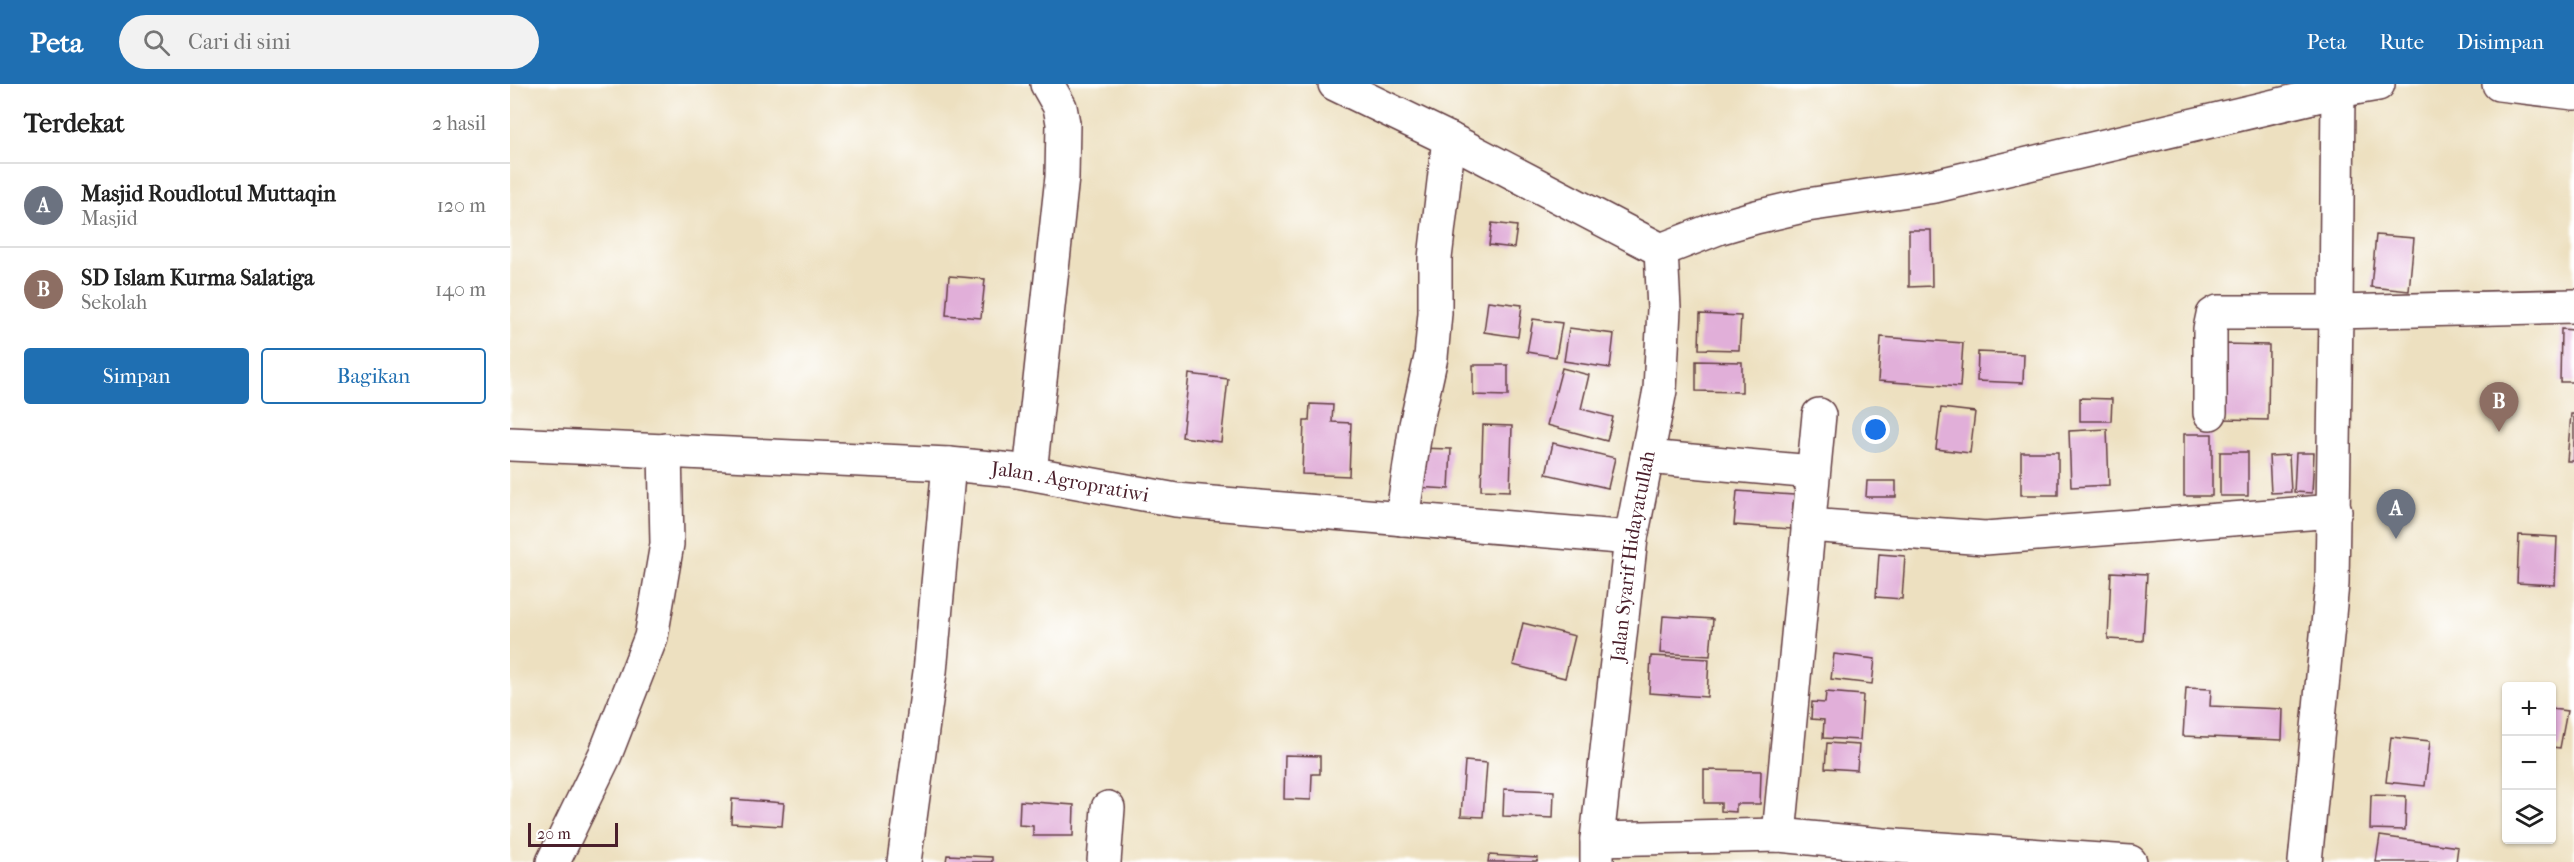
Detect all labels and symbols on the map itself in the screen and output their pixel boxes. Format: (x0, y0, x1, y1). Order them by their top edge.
pin: B (2480, 382, 2518, 432)
your location (1861, 415, 1890, 444)
street label: Jalan Syarif Hidayatullah (1605, 448, 1659, 665)
street label: Jalan . Agropratiwi (988, 456, 1151, 506)
pin: A (2376, 490, 2416, 539)
scale bar (528, 820, 618, 848)

